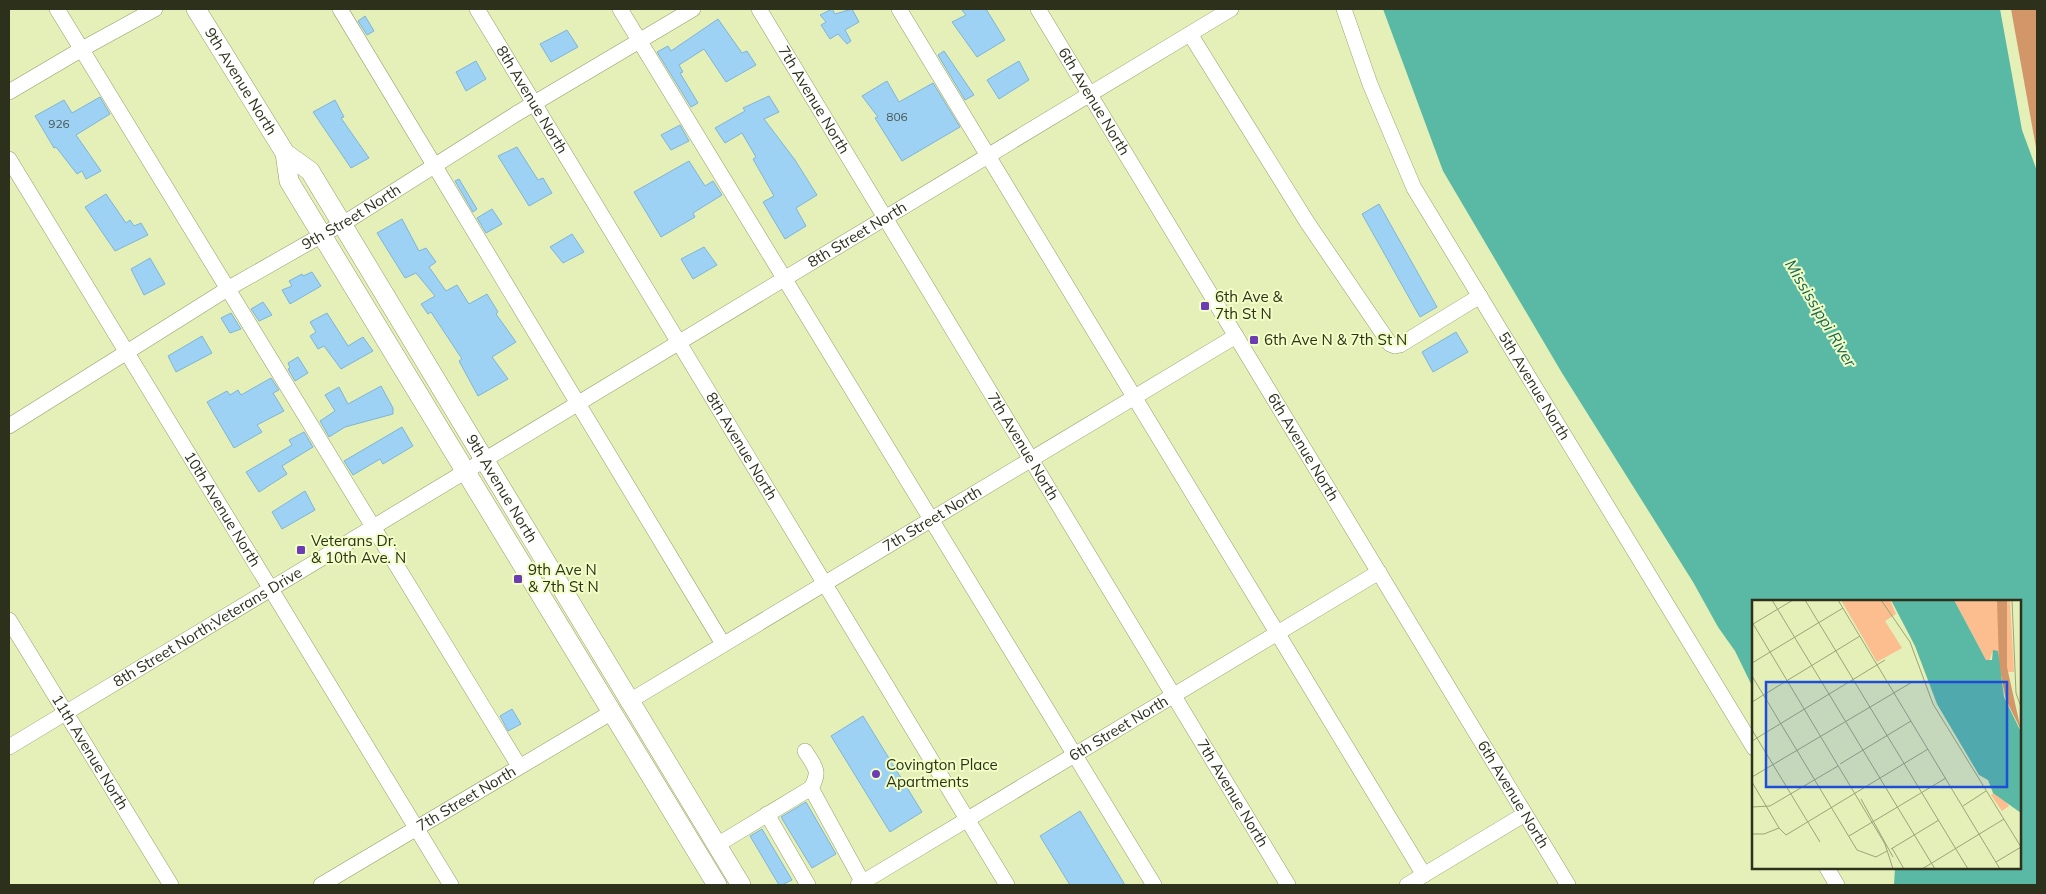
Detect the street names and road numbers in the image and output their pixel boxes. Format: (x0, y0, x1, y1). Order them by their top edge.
street label: 9th Avenue North (201, 24, 282, 138)
street label: 8th Avenue North (492, 42, 572, 157)
street label: 7th Avenue North (774, 42, 854, 157)
street label: 6th Avenue North (1054, 44, 1134, 159)
street label: 9th Street North (298, 180, 404, 254)
street label: 8th Street North (804, 197, 910, 271)
street label: 5th Avenue North (1495, 328, 1575, 443)
street label: 8th Avenue North (702, 388, 782, 503)
street label: 7th Avenue North (984, 389, 1063, 504)
street label: 6th Avenue North (1264, 389, 1343, 504)
street label: 9th Avenue North (462, 431, 542, 546)
street label: 10th Avenue North (180, 448, 265, 570)
street label: 7th Street North (879, 481, 985, 556)
street label: 8th Street North;Veterans Drive (109, 562, 305, 691)
street label: 11th Avenue North (48, 691, 133, 813)
street label: 6th Street North (1065, 691, 1171, 765)
street label: 7th Avenue North (1193, 735, 1273, 850)
street label: 6th Avenue North (1474, 737, 1554, 852)
street label: 7th Street North (413, 761, 519, 835)

